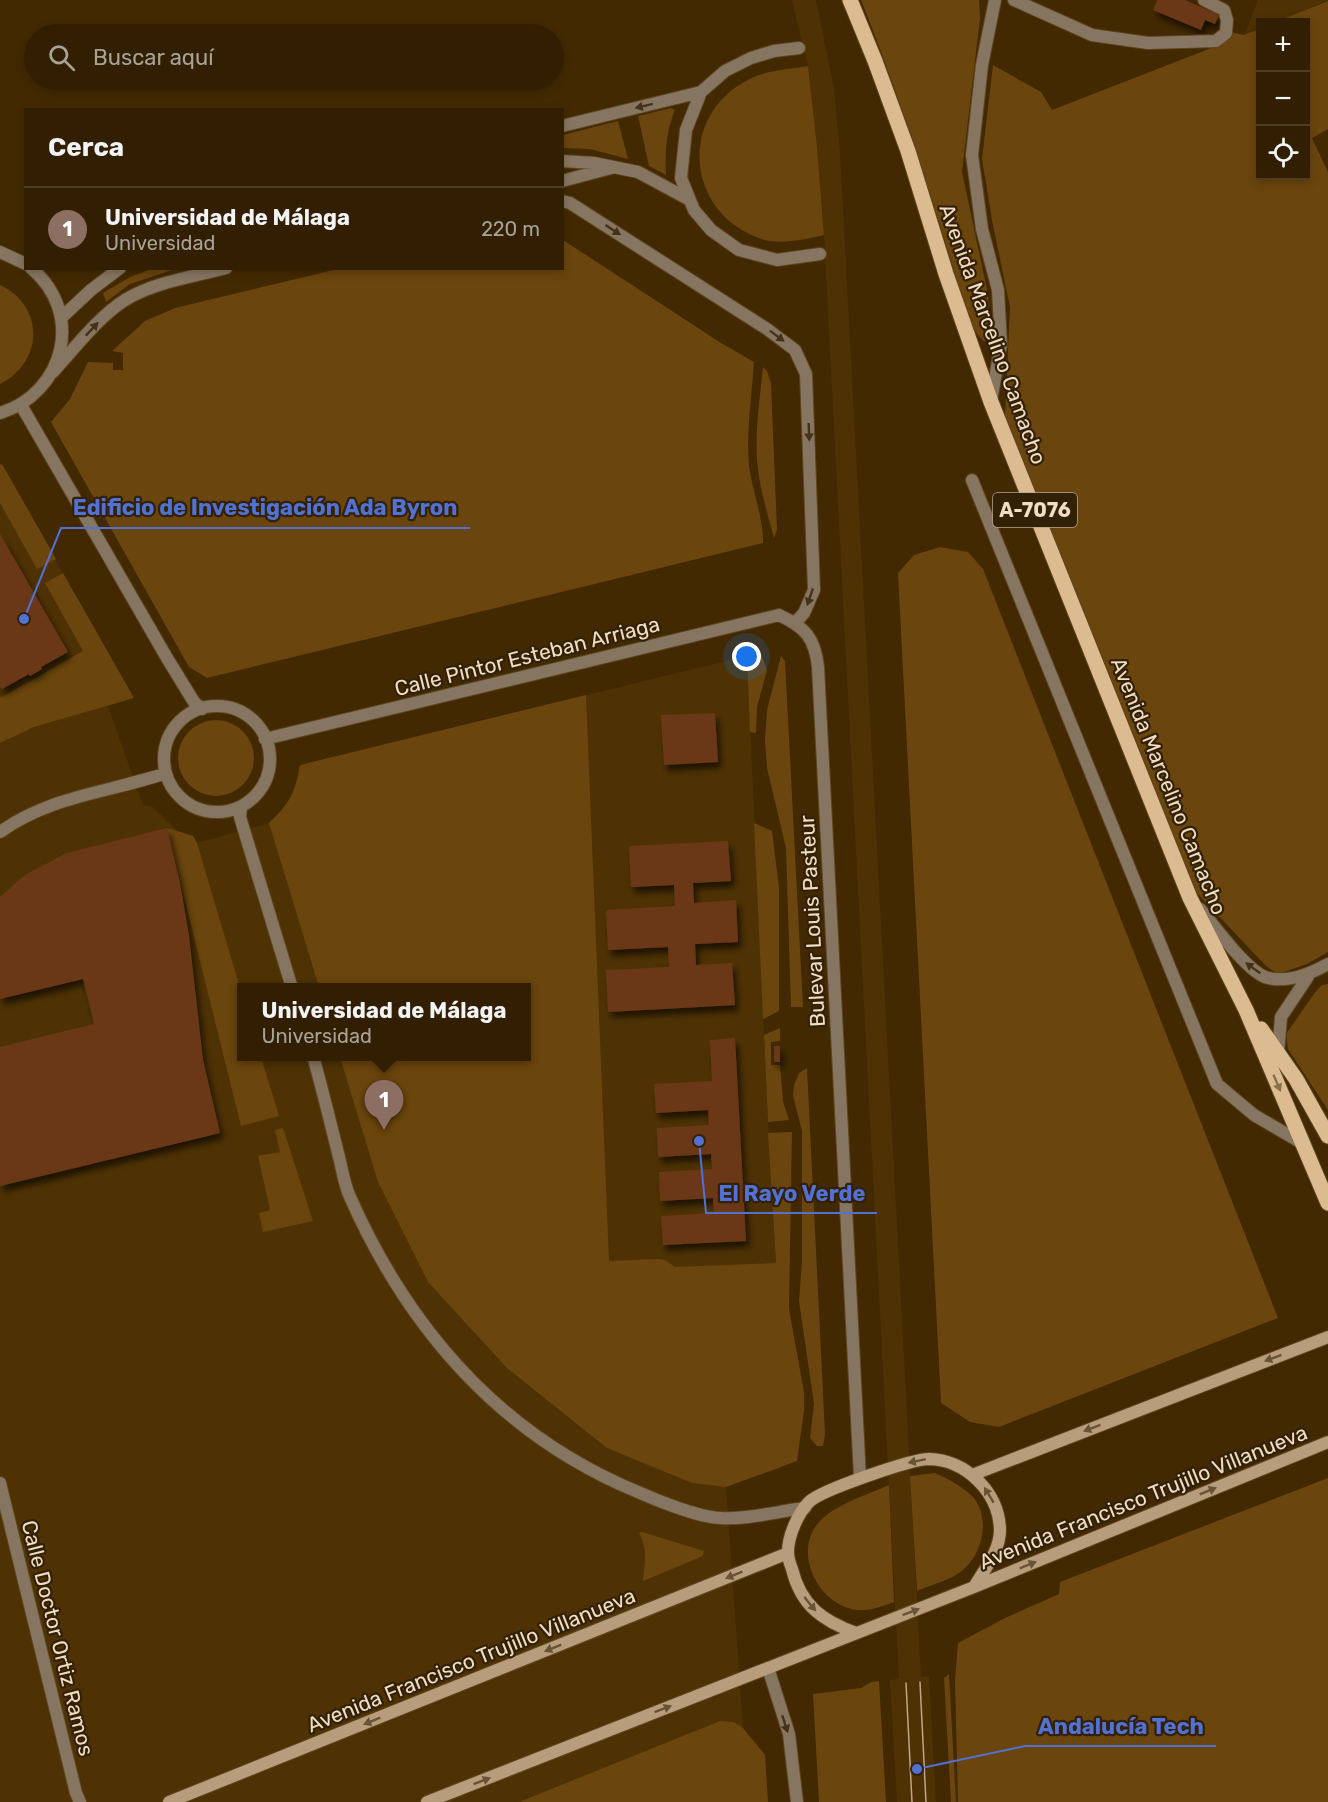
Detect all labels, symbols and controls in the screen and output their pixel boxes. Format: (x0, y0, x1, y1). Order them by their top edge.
map controls (1256, 18, 1310, 180)
button: + (1256, 18, 1310, 72)
search box (24, 24, 564, 90)
icon: search (45, 41, 78, 74)
text: Buscar aquí (93, 44, 214, 71)
button: − (1256, 72, 1310, 126)
one-way arrow (635, 101, 654, 111)
button: locate (1256, 126, 1310, 180)
text: Cerca (48, 132, 124, 163)
street label: Avenida Marcelino Camacho (934, 200, 1052, 468)
text: Universidad de Málaga (105, 204, 350, 231)
text: 1 (63, 217, 72, 241)
text: 220 m (481, 217, 540, 241)
one-way arrow (605, 224, 621, 235)
text: Universidad (105, 231, 215, 255)
one-way arrow (85, 321, 99, 336)
one-way arrow (769, 329, 784, 341)
one-way arrow (804, 422, 813, 441)
callout: Edificio de Investigación Ada Byron (61, 488, 470, 528)
road number: A-7076 (993, 493, 1077, 527)
text: Edificio de Investigación Ada Byron (73, 494, 457, 521)
one-way arrow (805, 588, 815, 606)
street label: Calle Pintor Esteban Arriaga (392, 611, 662, 701)
your location (732, 642, 761, 671)
street label: Avenida Marcelino Camacho (1106, 654, 1232, 918)
street label: Bulevar Louis Pasteur (794, 814, 830, 1028)
one-way arrow (1246, 963, 1261, 975)
popup (237, 983, 531, 1061)
text: Universidad de Málaga (261, 997, 507, 1024)
text: Universidad (261, 1024, 372, 1048)
one-way arrow (1273, 1074, 1282, 1092)
pin: 1 (364, 1080, 404, 1130)
callout: El Rayo Verde (706, 1173, 877, 1213)
text: El Rayo Verde (718, 1180, 866, 1207)
one-way arrow (1264, 1353, 1282, 1363)
street label: Avenida Francisco Trujillo Villanueva (975, 1420, 1311, 1574)
one-way arrow (1082, 1423, 1100, 1433)
one-way arrow (907, 1457, 926, 1466)
one-way arrow (984, 1486, 994, 1503)
one-way arrow (1199, 1486, 1217, 1495)
street label: Calle Doctor Ortiz Ramos (17, 1518, 99, 1758)
one-way arrow (1019, 1560, 1037, 1570)
one-way arrow (724, 1570, 742, 1580)
street label: Avenida Francisco Trujillo Villanueva (303, 1583, 639, 1737)
one-way arrow (803, 1596, 816, 1612)
one-way arrow (902, 1607, 920, 1616)
one-way arrow (543, 1643, 561, 1653)
one-way arrow (654, 1704, 672, 1713)
callout: Andalucía Tech (1025, 1706, 1216, 1746)
text: Andalucía Tech (1038, 1713, 1204, 1740)
one-way arrow (781, 1715, 791, 1733)
one-way arrow (362, 1716, 380, 1726)
one-way arrow (473, 1775, 491, 1785)

